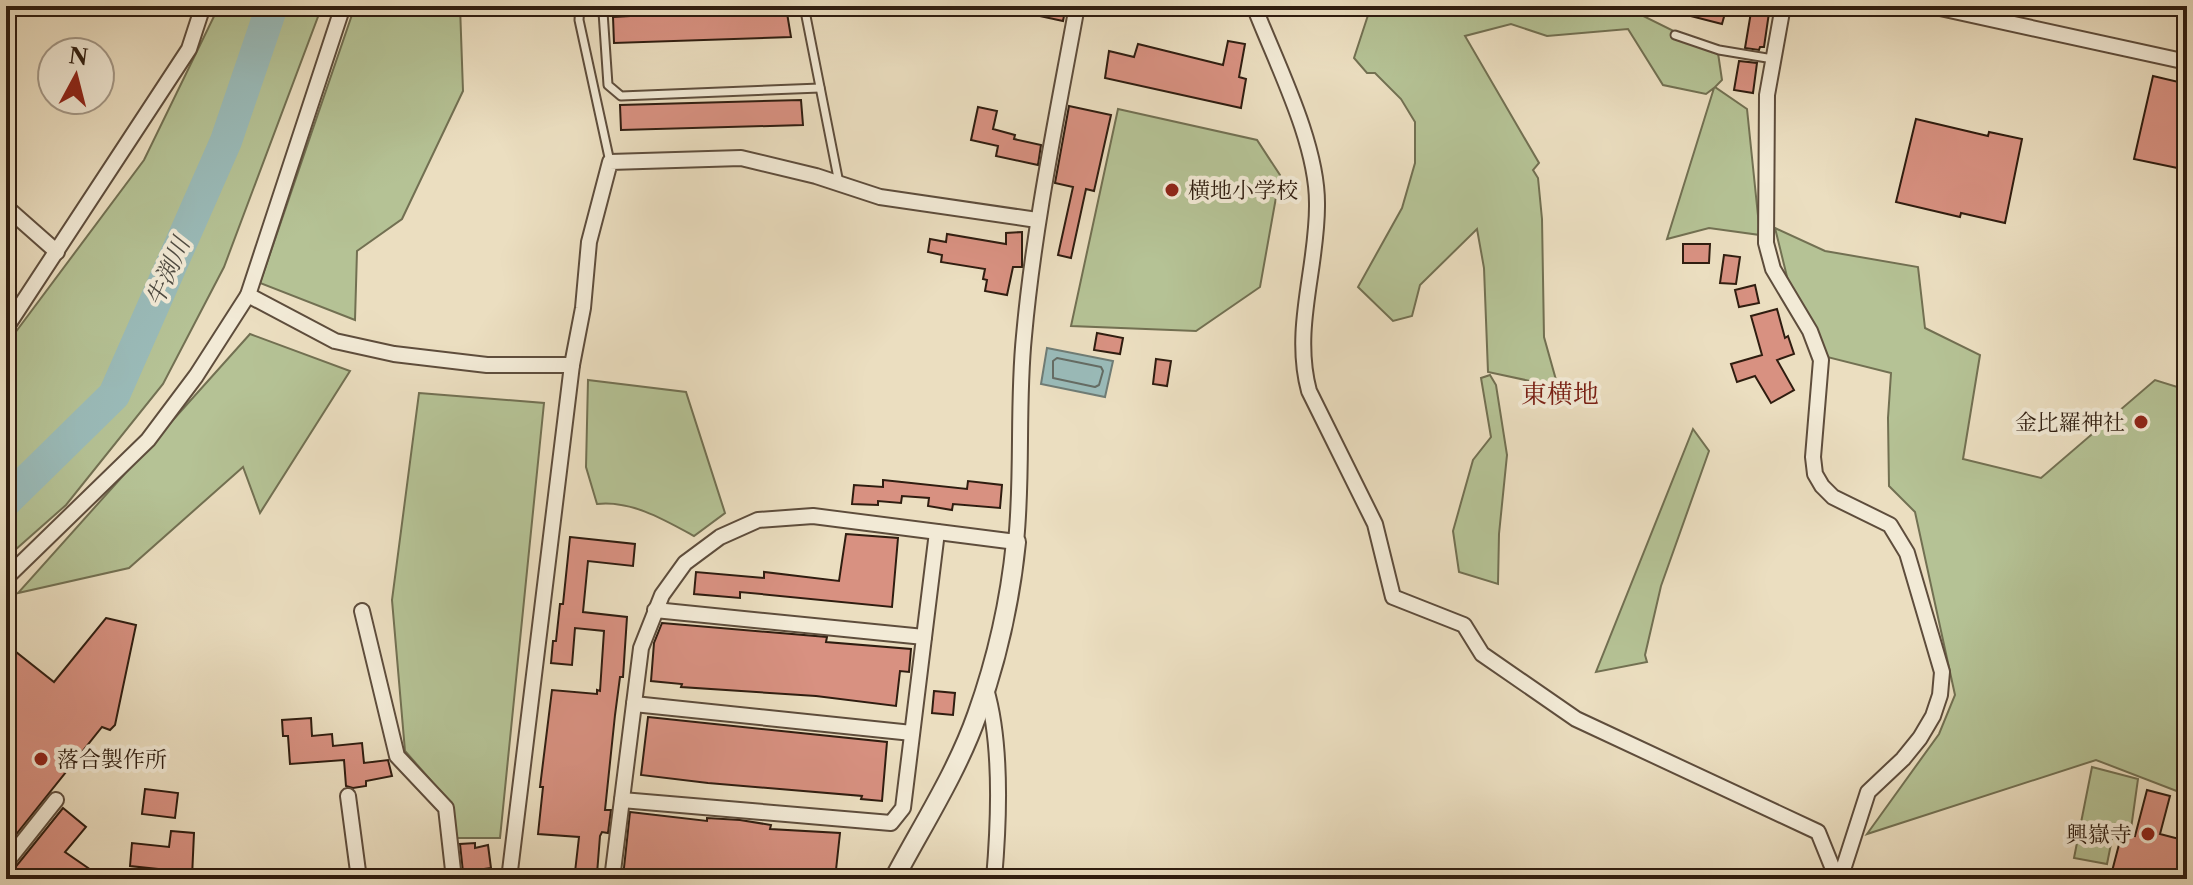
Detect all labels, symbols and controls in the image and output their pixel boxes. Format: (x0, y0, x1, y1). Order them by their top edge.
north arrow (36, 36, 116, 116)
text: N (67, 42, 90, 71)
place label: 横地小学校 (1188, 177, 1298, 204)
marker: 横地小学校 (1163, 181, 1181, 199)
water label: 牛渕川 (140, 230, 197, 311)
district label: 東横地 (1521, 378, 1599, 410)
place label: 金比羅神社 (2015, 409, 2125, 436)
marker: 金比羅神社 (2132, 413, 2150, 431)
place label: 落合製作所 (57, 746, 167, 773)
marker: 落合製作所 (32, 750, 50, 768)
place label: 興嶽寺 (2066, 821, 2132, 848)
marker: 興嶽寺 (2139, 825, 2157, 843)

